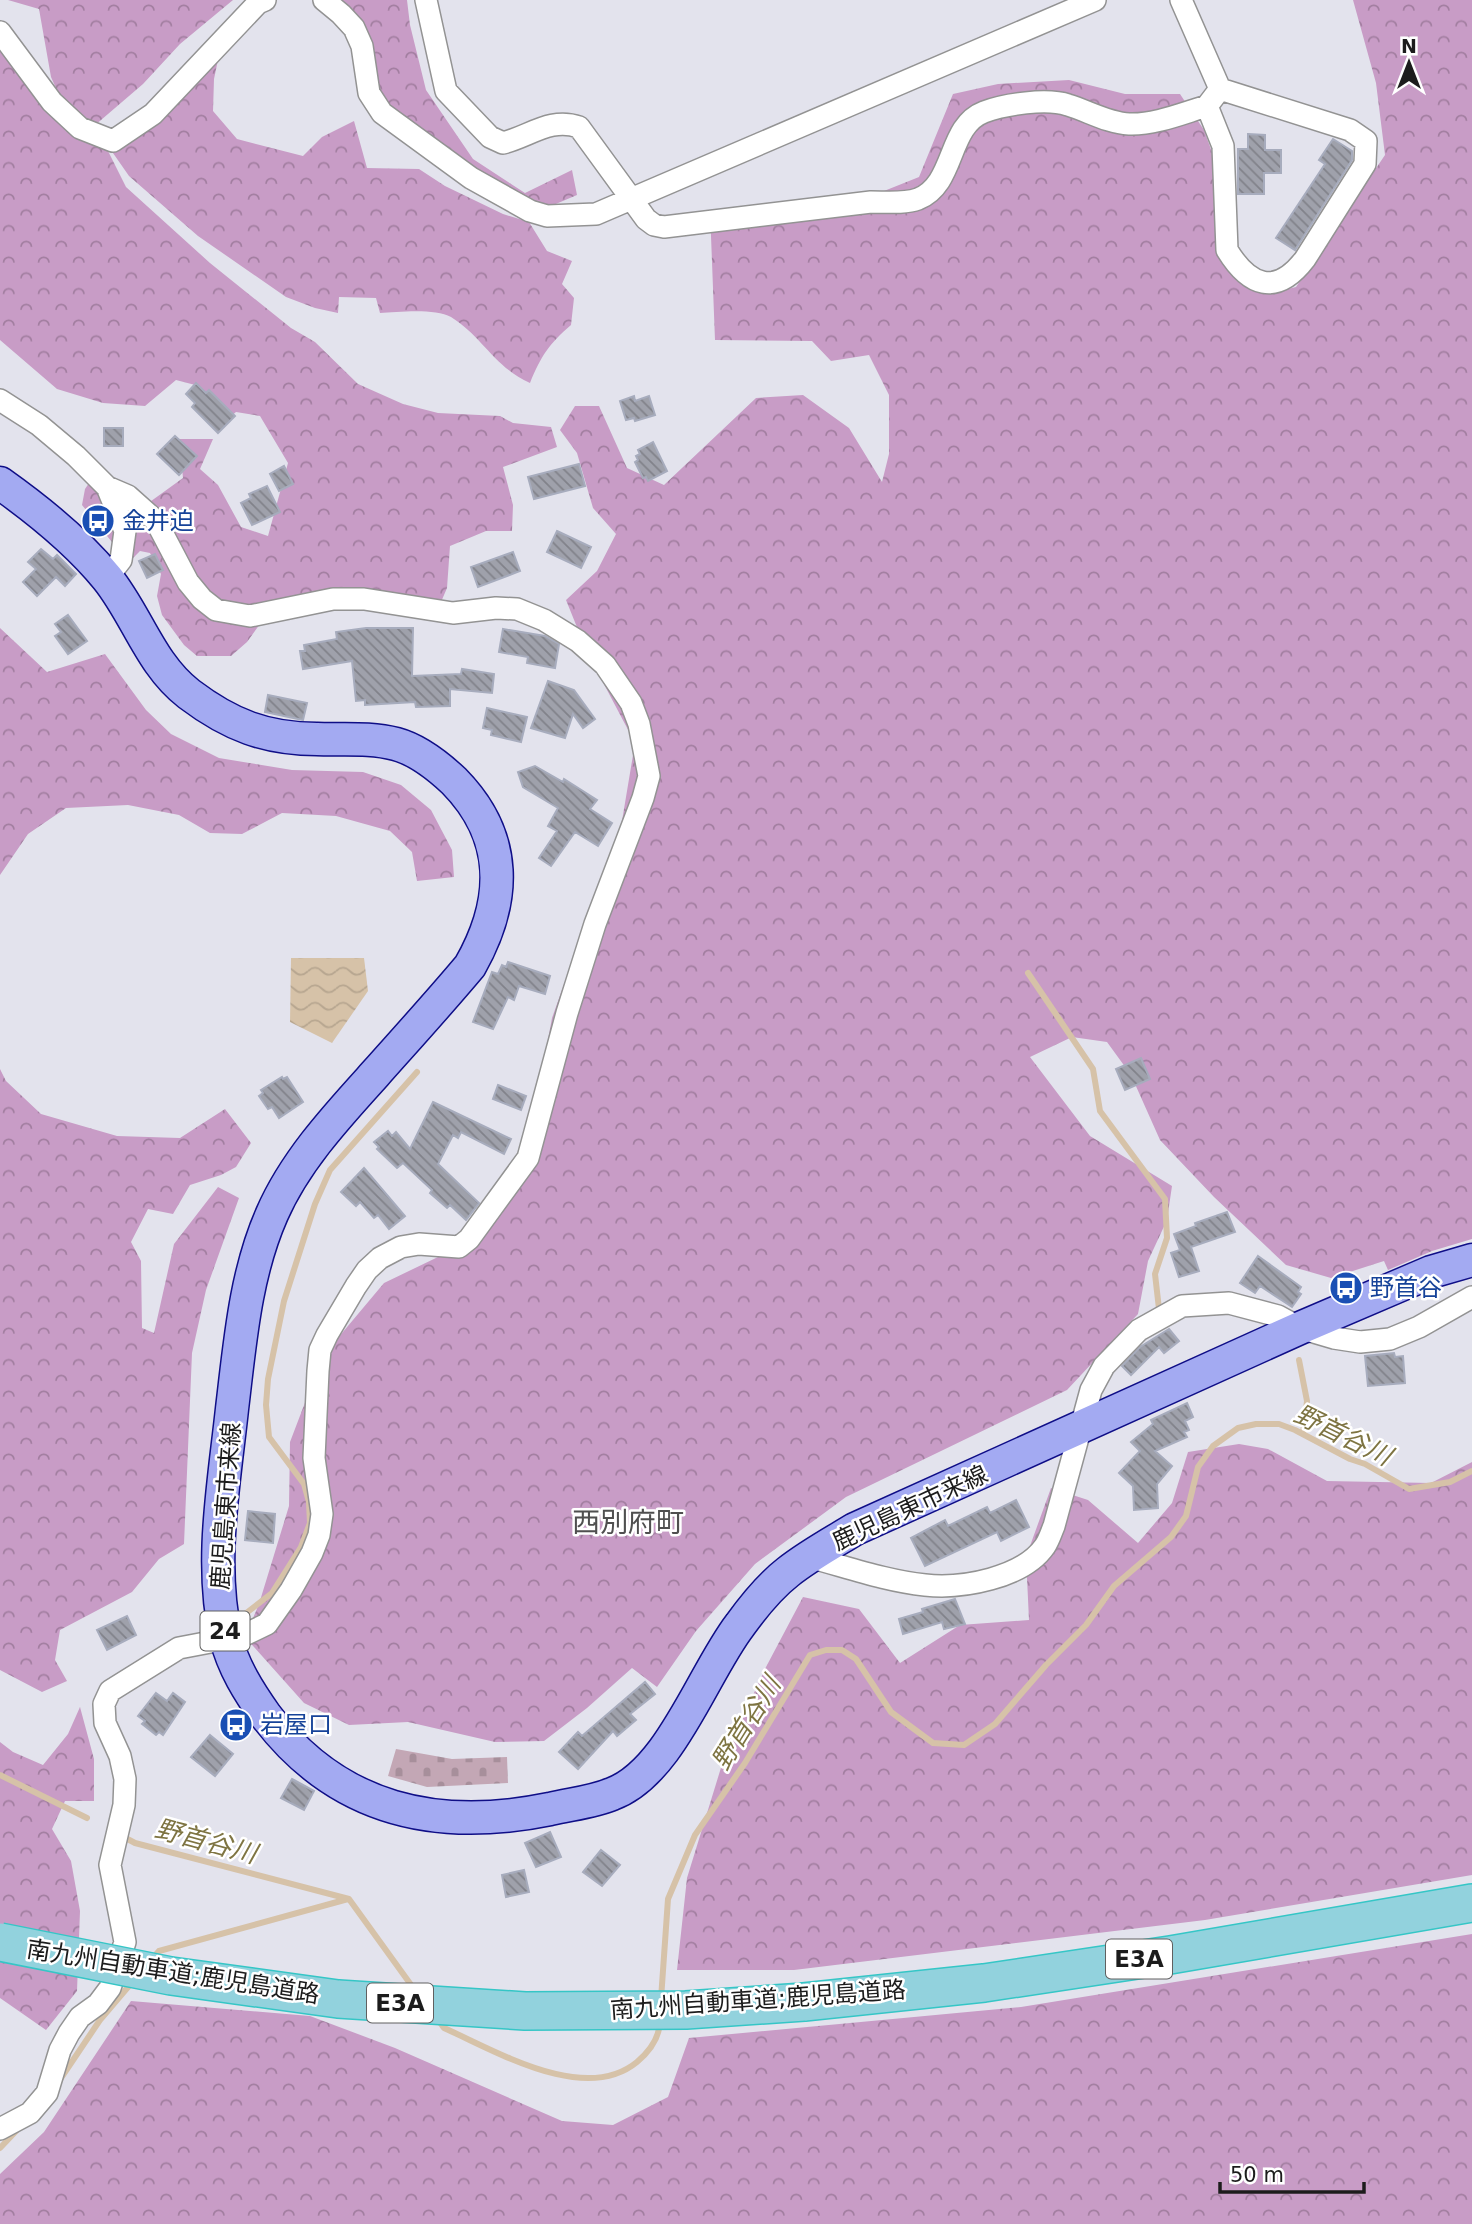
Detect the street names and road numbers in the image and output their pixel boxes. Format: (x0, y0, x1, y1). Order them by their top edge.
street label: 鹿児島東市来線 (206, 1421, 246, 1591)
street label: 鹿児島東市来線 (828, 1460, 992, 1556)
road number: 24 (201, 1612, 250, 1650)
street label: 南九州自動車道;鹿児島道路 (25, 1935, 321, 2009)
road number: E3A (1106, 1940, 1172, 1978)
street label: 南九州自動車道;鹿児島道路 (609, 1976, 907, 2024)
road number: E3A (367, 1984, 433, 2022)

